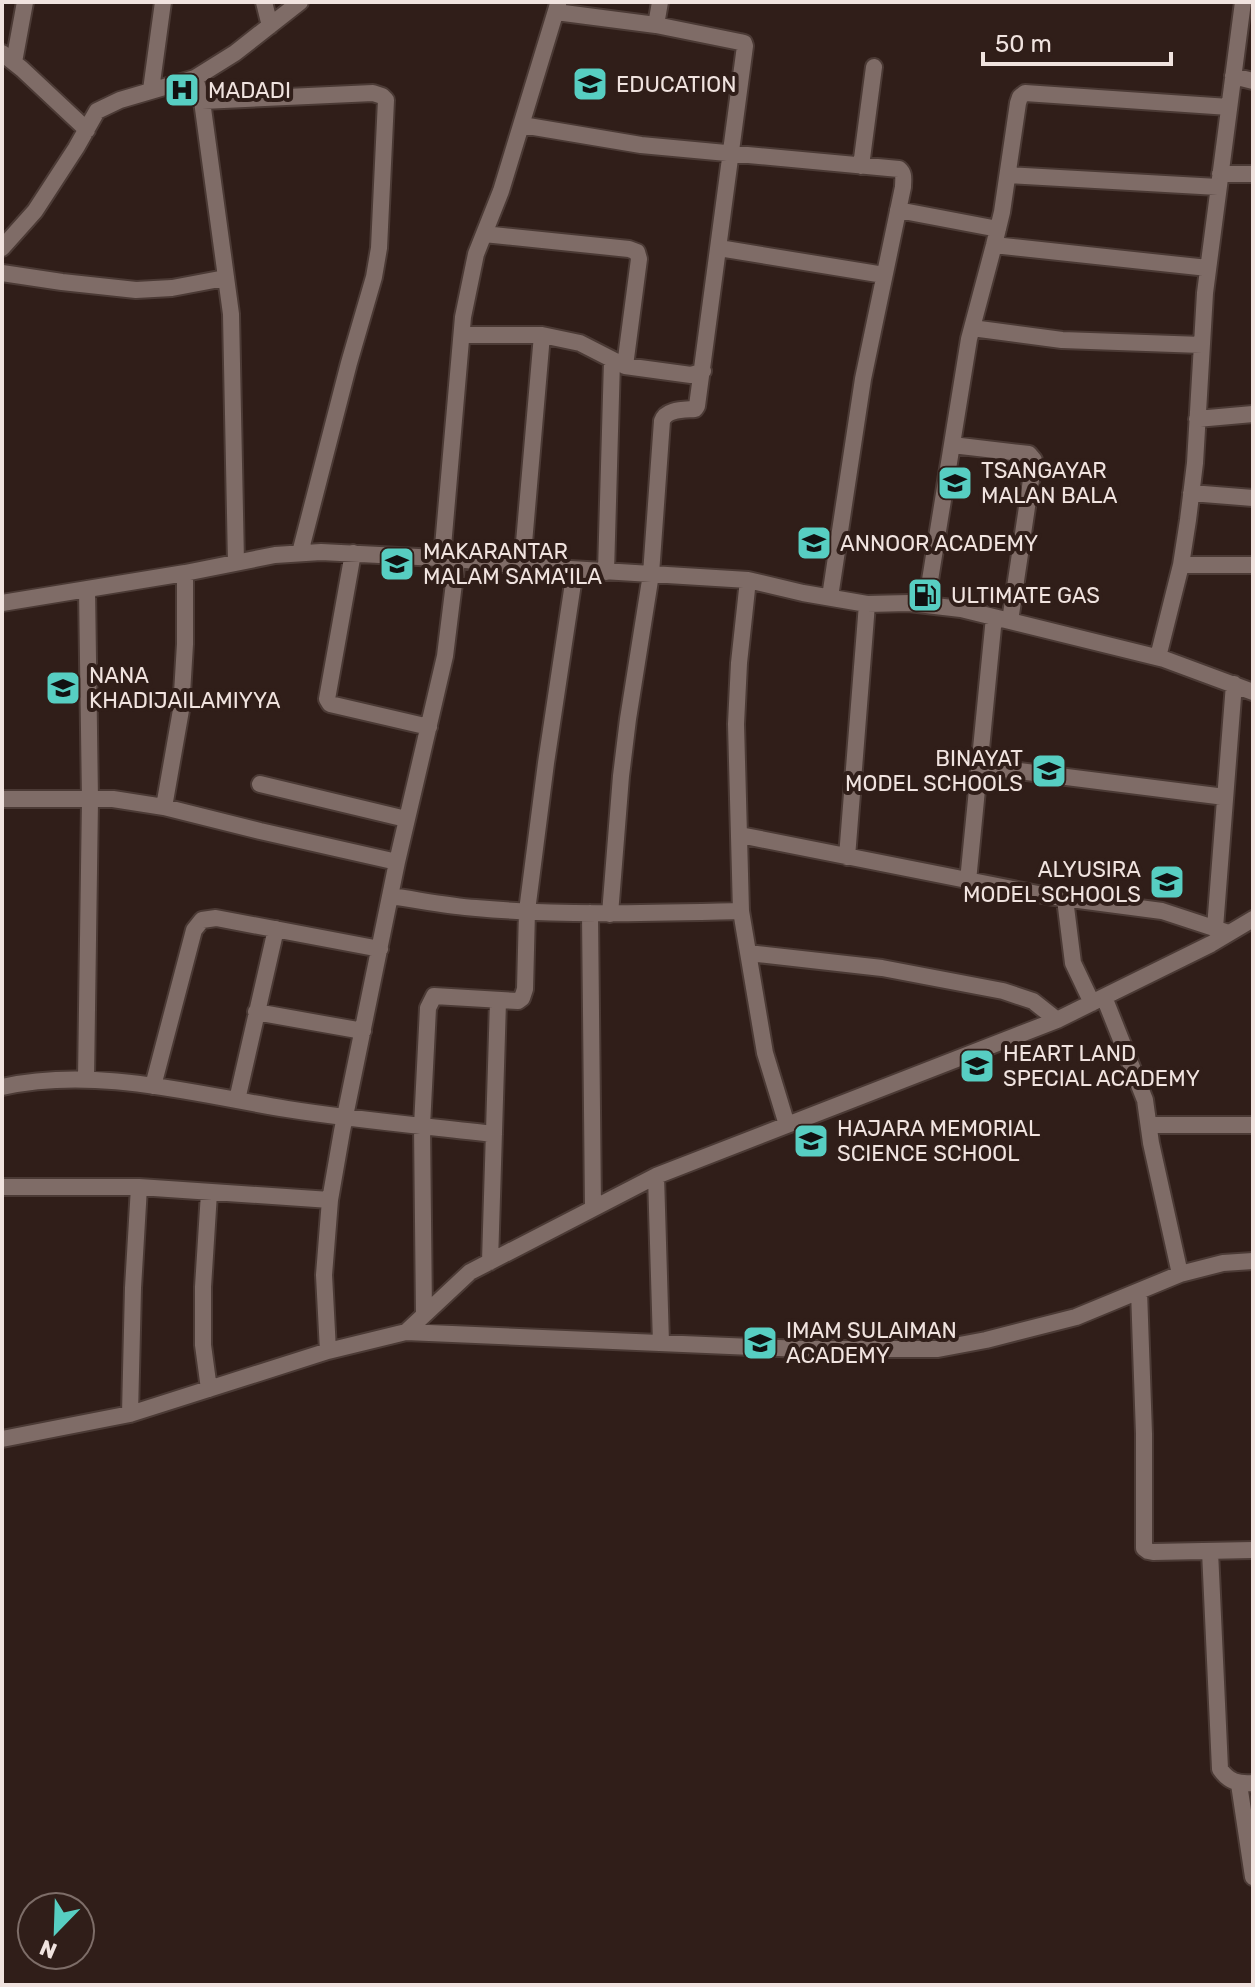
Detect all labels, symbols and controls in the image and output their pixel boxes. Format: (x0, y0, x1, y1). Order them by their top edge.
scale bar (983, 16, 1171, 66)
text: 50 m (995, 30, 1052, 58)
school or university icon: EDUCATION (571, 65, 609, 103)
hospital icon: MADADI (163, 71, 201, 109)
place label: EDUCATION (616, 71, 736, 98)
place label: MADADI (208, 77, 291, 104)
place label: TSANGAYAR MALAN BALA (981, 457, 1118, 509)
school or university icon: TSANGAYAR MALAN BALA (936, 464, 974, 502)
school or university icon: ANNOOR ACADEMY (795, 524, 833, 562)
place label: ANNOOR ACADEMY (840, 530, 1038, 557)
place label: MAKARANTAR MALAM SAMA'ILA (423, 538, 602, 590)
school or university icon: MAKARANTAR MALAM SAMA'ILA (378, 545, 416, 583)
fuel station icon: ULTIMATE GAS (906, 576, 944, 614)
place label: ULTIMATE GAS (951, 582, 1100, 609)
place label: NANA KHADIJAILAMIYYA (89, 662, 281, 714)
school or university icon: NANA KHADIJAILAMIYYA (44, 669, 82, 707)
place label: BINAYAT MODEL SCHOOLS (845, 745, 1023, 797)
school or university icon: BINAYAT MODEL SCHOOLS (1030, 752, 1068, 790)
place label: ALYUSIRA MODEL SCHOOLS (963, 856, 1141, 908)
school or university icon: ALYUSIRA MODEL SCHOOLS (1148, 863, 1186, 901)
place label: HEART LAND SPECIAL ACADEMY (1003, 1040, 1200, 1092)
school or university icon: HEART LAND SPECIAL ACADEMY (958, 1047, 996, 1085)
place label: HAJARA MEMORIAL SCIENCE SCHOOL (837, 1115, 1040, 1167)
school or university icon: HAJARA MEMORIAL SCIENCE SCHOOL (792, 1122, 830, 1160)
place label: IMAM SULAIMAN ACADEMY (786, 1317, 957, 1369)
school or university icon: IMAM SULAIMAN ACADEMY (741, 1324, 779, 1362)
north arrow (16, 1891, 96, 1971)
text: N (36, 1933, 61, 1964)

